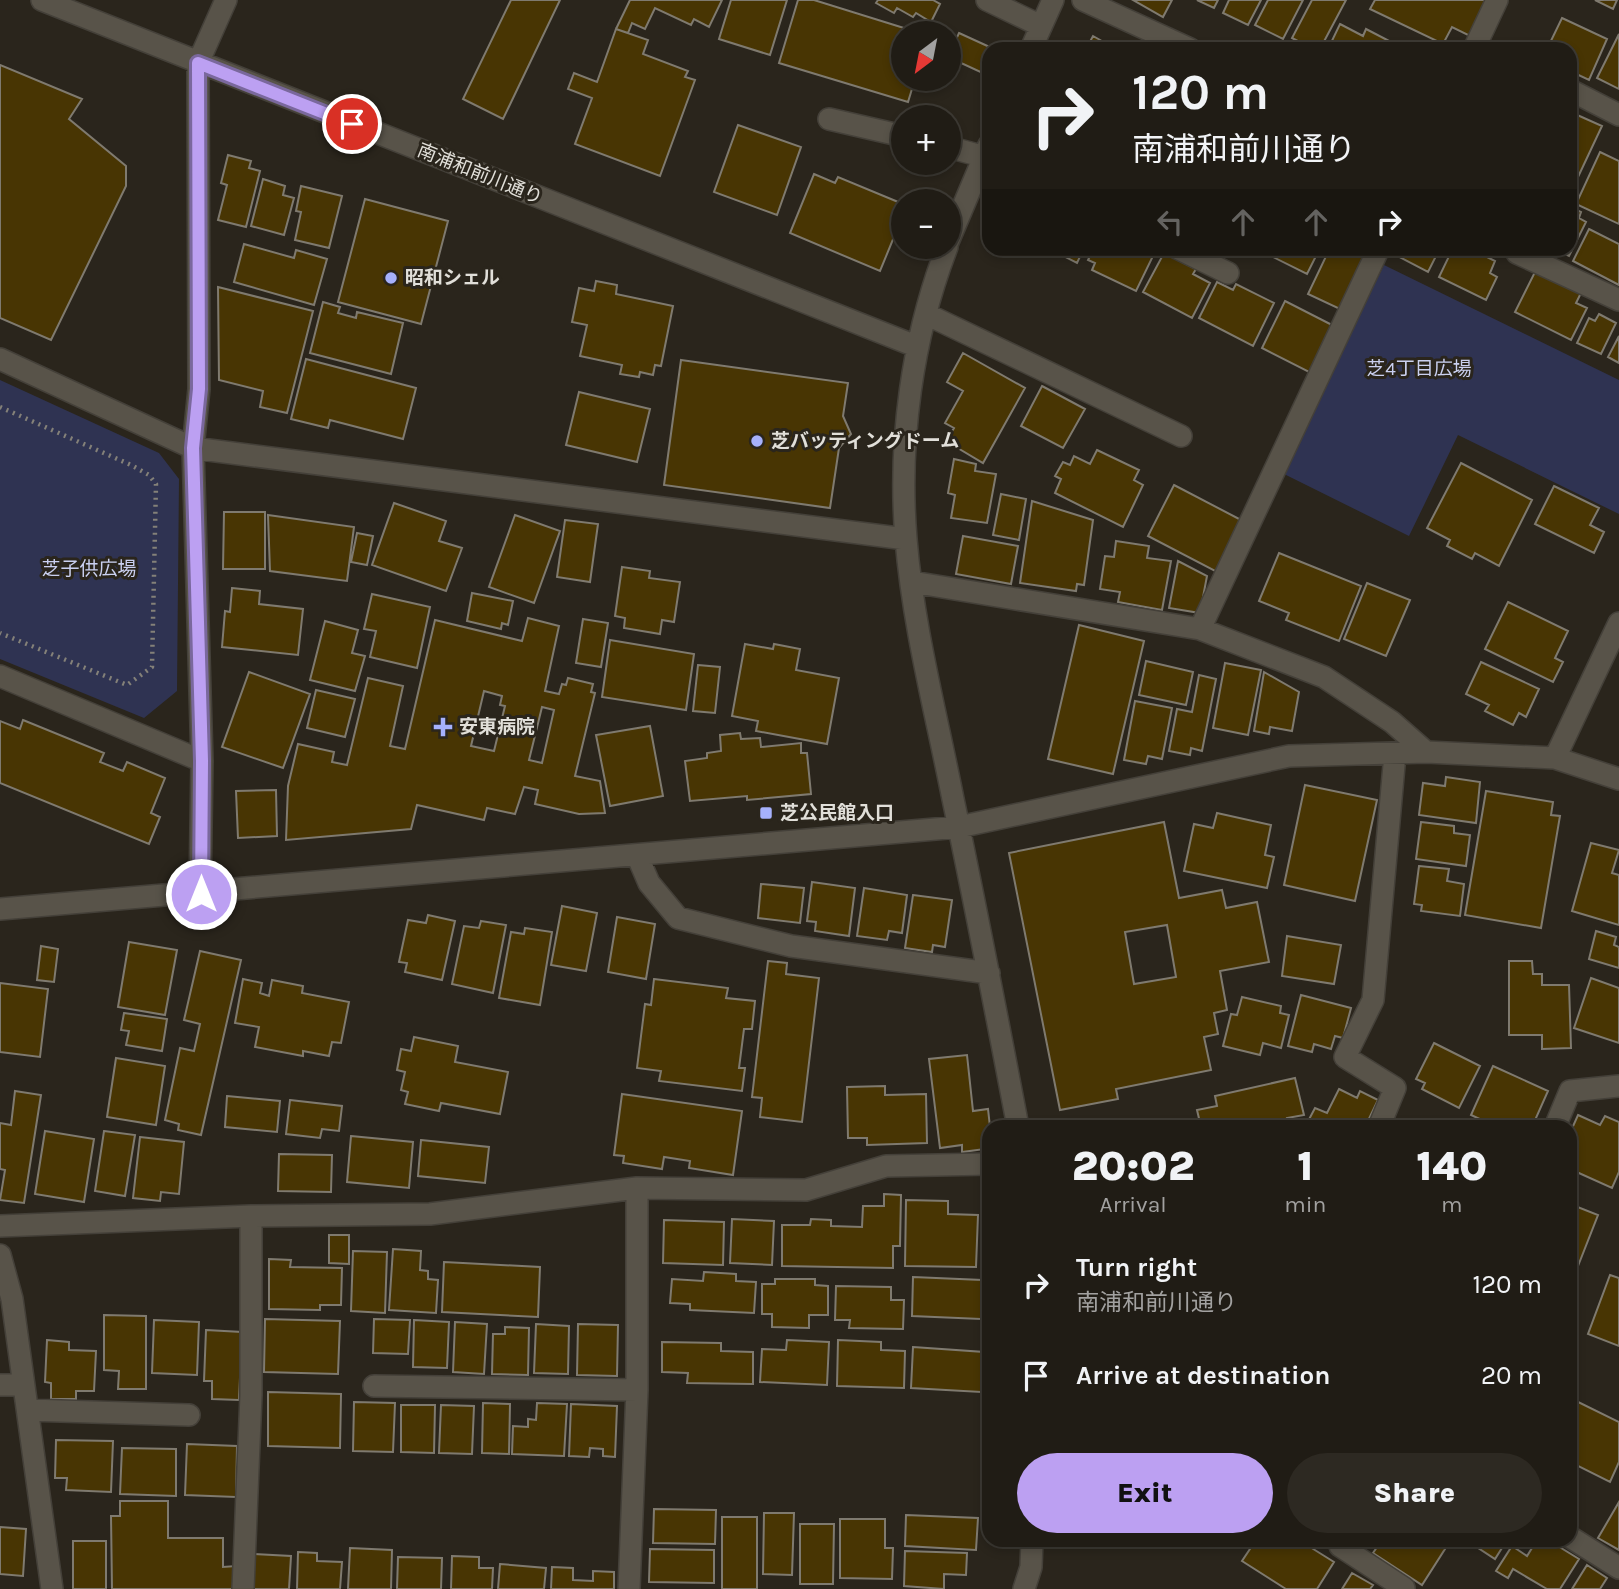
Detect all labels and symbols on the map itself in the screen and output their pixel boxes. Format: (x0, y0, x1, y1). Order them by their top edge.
north arrow (891, 21, 961, 91)
pin (322, 94, 382, 154)
street label: 南浦和前川通り (414, 139, 546, 209)
place label: 昭和シェル (405, 267, 500, 289)
marker: 昭和シェル (383, 270, 399, 286)
park label: 芝4丁目広場 (1366, 358, 1472, 380)
place label: 芝バッティングドーム (771, 430, 959, 452)
marker: 芝バッティングドーム (749, 433, 765, 449)
park label: 芝子供広場 (41, 558, 137, 580)
place label: 安東病院 (459, 716, 535, 738)
marker: 安東病院 (433, 717, 453, 737)
place label: 芝公民館入口 (780, 802, 894, 824)
marker: 芝公民館入口 (758, 805, 774, 821)
position arrow (164, 857, 238, 931)

